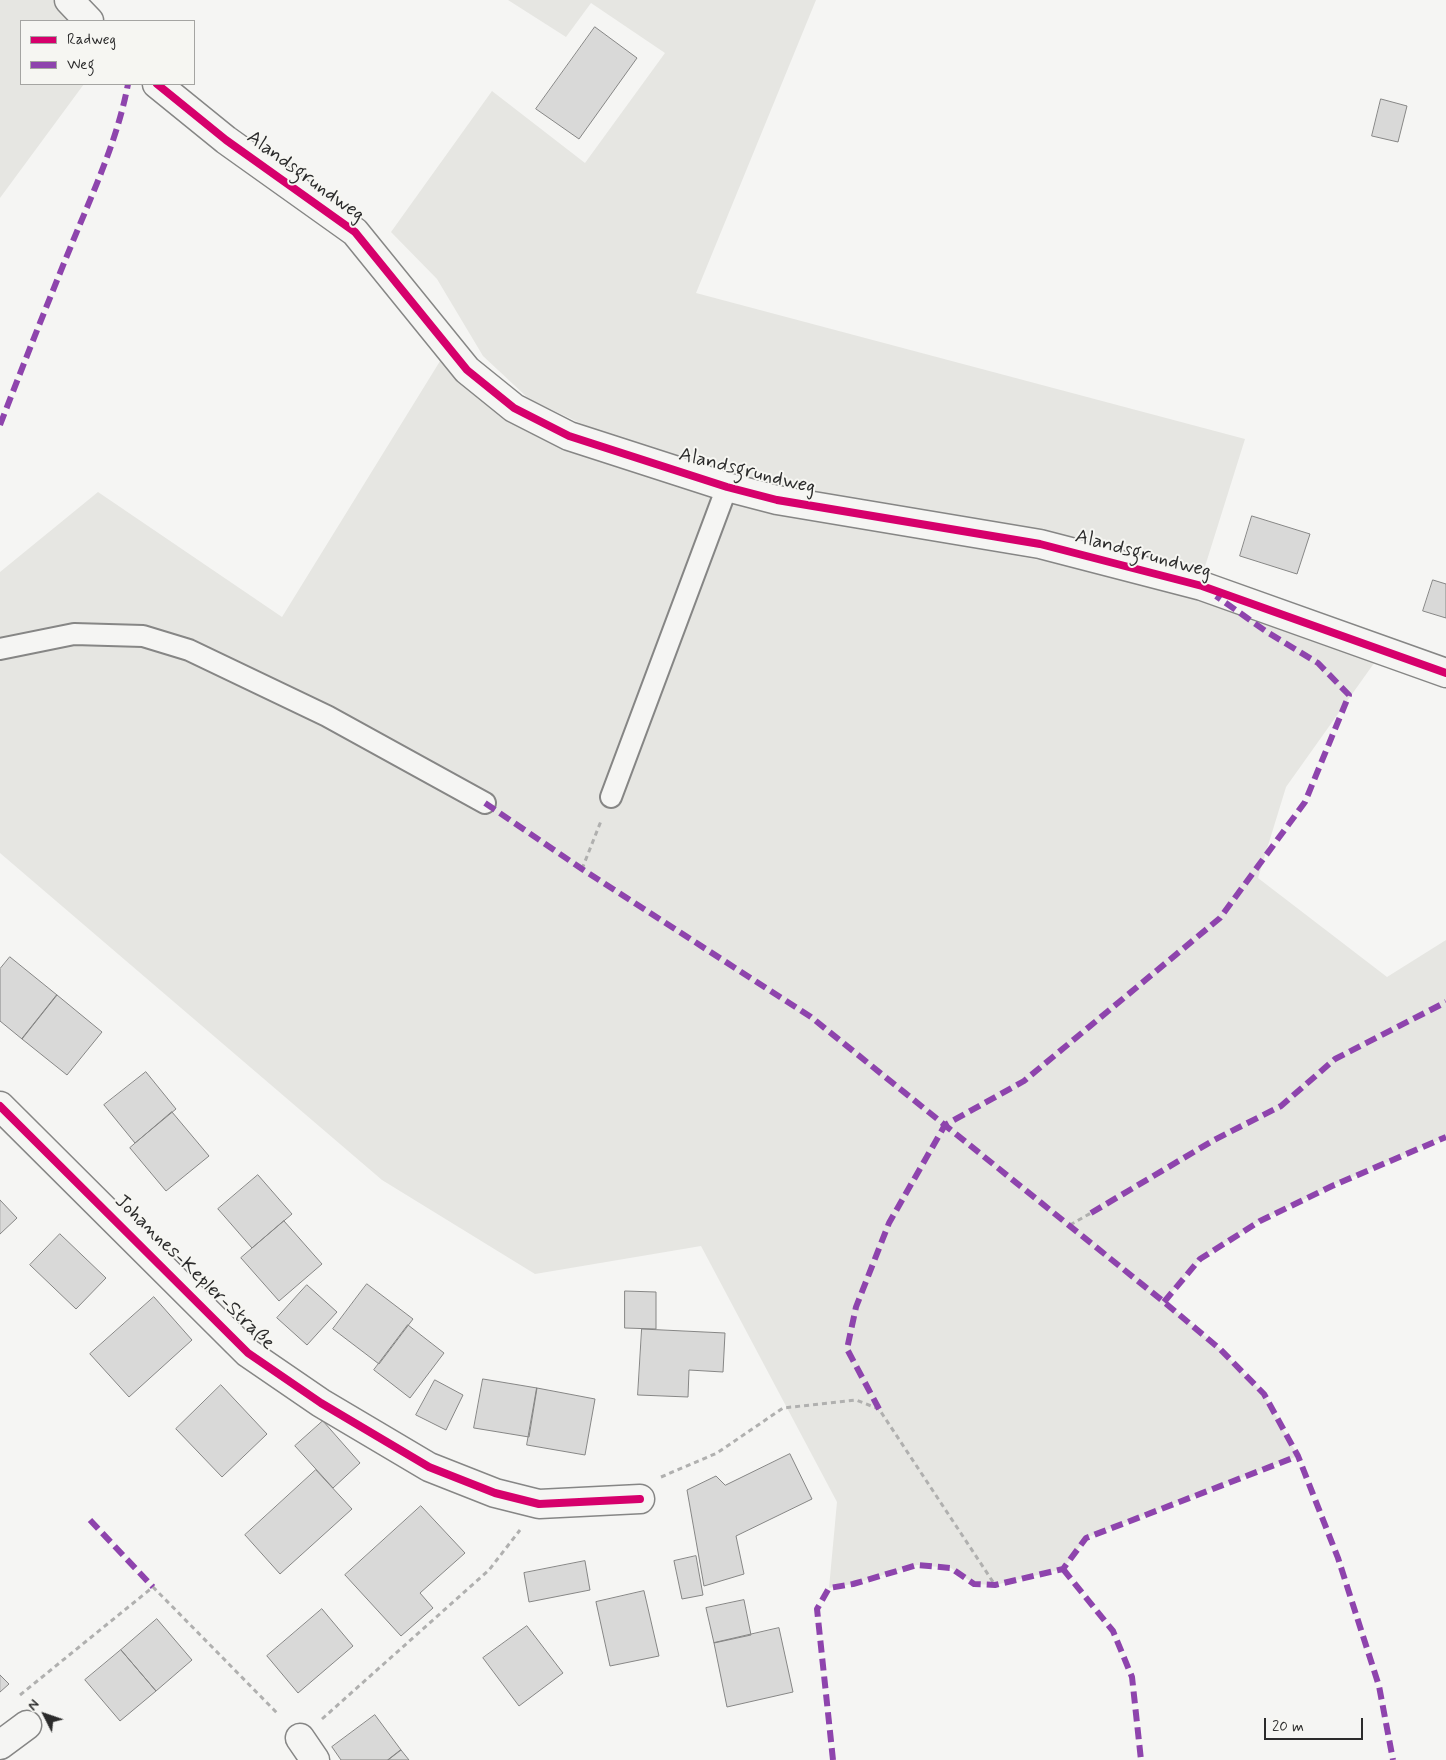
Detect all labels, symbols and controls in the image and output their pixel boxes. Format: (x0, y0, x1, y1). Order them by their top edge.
legend (20, 20, 195, 85)
text: Radweg (67, 30, 116, 50)
text: Weg (67, 55, 94, 75)
street label: Alandsgrundweg (241, 126, 369, 228)
street label: Alandsgrundweg (676, 443, 818, 501)
street label: Alandsgrundweg (1072, 525, 1214, 585)
street label: Johannes-Kepler-Straße (109, 1190, 279, 1356)
north arrow (20, 1690, 70, 1740)
text: N (24, 1696, 44, 1715)
scale bar (1266, 1708, 1365, 1740)
text: 20 m (1272, 1717, 1304, 1737)

